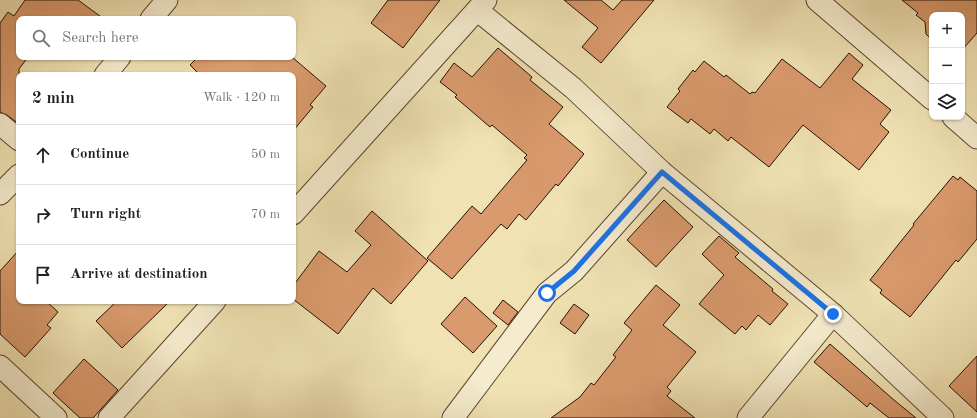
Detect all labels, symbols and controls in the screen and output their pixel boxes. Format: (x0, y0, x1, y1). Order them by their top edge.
map controls (929, 12, 965, 120)
button: + (929, 12, 965, 48)
search box (16, 16, 296, 60)
icon: search (30, 27, 52, 49)
text: Search here (62, 31, 139, 46)
button: − (929, 48, 965, 84)
button: layers (929, 84, 965, 120)
text: 2 min (32, 90, 75, 107)
text: Walk · 120 m (203, 91, 280, 104)
icon: ahead (32, 144, 54, 166)
text: Continue (70, 147, 129, 162)
text: 50 m (251, 148, 280, 161)
icon: right (32, 204, 54, 226)
text: Turn right (70, 207, 141, 222)
text: 70 m (251, 208, 280, 221)
icon: arrive (32, 264, 54, 286)
text: Arrive at destination (70, 267, 208, 282)
route start (538, 284, 556, 302)
route end (824, 305, 842, 323)

